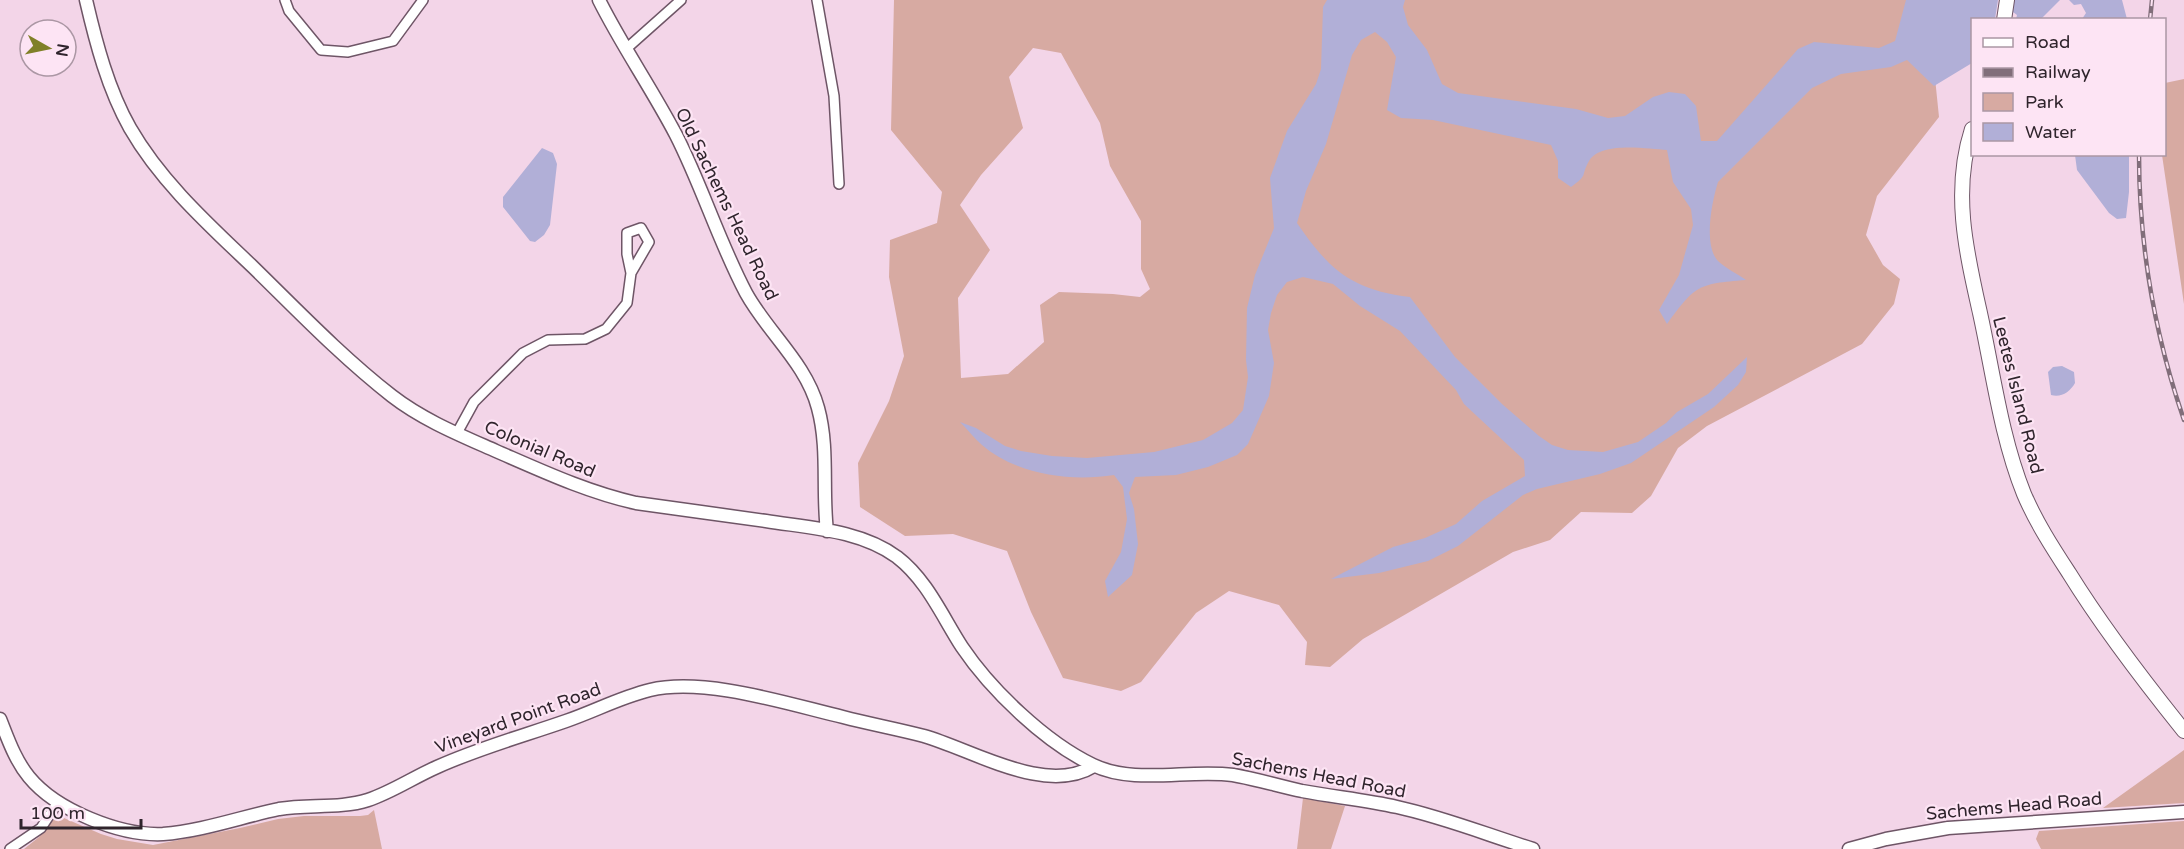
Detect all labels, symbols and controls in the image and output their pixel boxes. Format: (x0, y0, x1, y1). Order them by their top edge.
north arrow (18, 18, 78, 78)
legend (1971, 18, 2166, 156)
text: Road (2025, 31, 2070, 53)
text: N (51, 42, 73, 58)
text: Railway (2025, 61, 2091, 83)
text: Park (2025, 91, 2064, 113)
street label: Old Sachems Head Road (671, 104, 783, 304)
text: Water (2025, 121, 2076, 143)
street label: Leetes Island Road (1988, 314, 2048, 476)
street label: Colonial Road (481, 416, 599, 482)
street label: Vineyard Point Road (432, 678, 604, 758)
street label: Sachems Head Road (1230, 747, 1408, 803)
street label: Sachems Head Road (1925, 787, 2103, 825)
scale bar (21, 792, 141, 830)
text: 100 m (30, 802, 85, 824)

